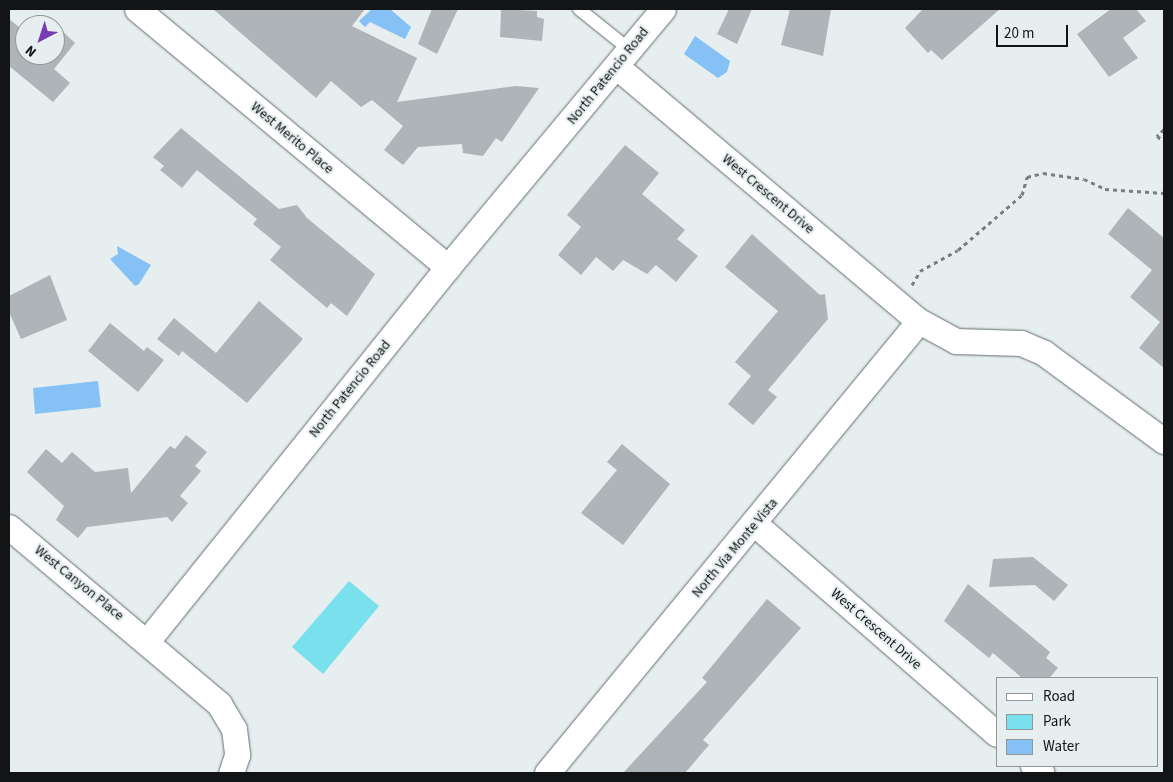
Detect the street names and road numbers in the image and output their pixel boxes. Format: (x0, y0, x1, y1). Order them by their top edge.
street label: North Patencio Road (564, 24, 652, 128)
street label: West Merito Place (247, 98, 337, 178)
street label: West Crescent Drive (718, 151, 818, 237)
street label: North Patencio Road (306, 337, 394, 441)
street label: North Via Monte Vista (689, 495, 781, 601)
street label: West Canyon Place (31, 542, 127, 624)
street label: West Crescent Drive (827, 585, 925, 673)

